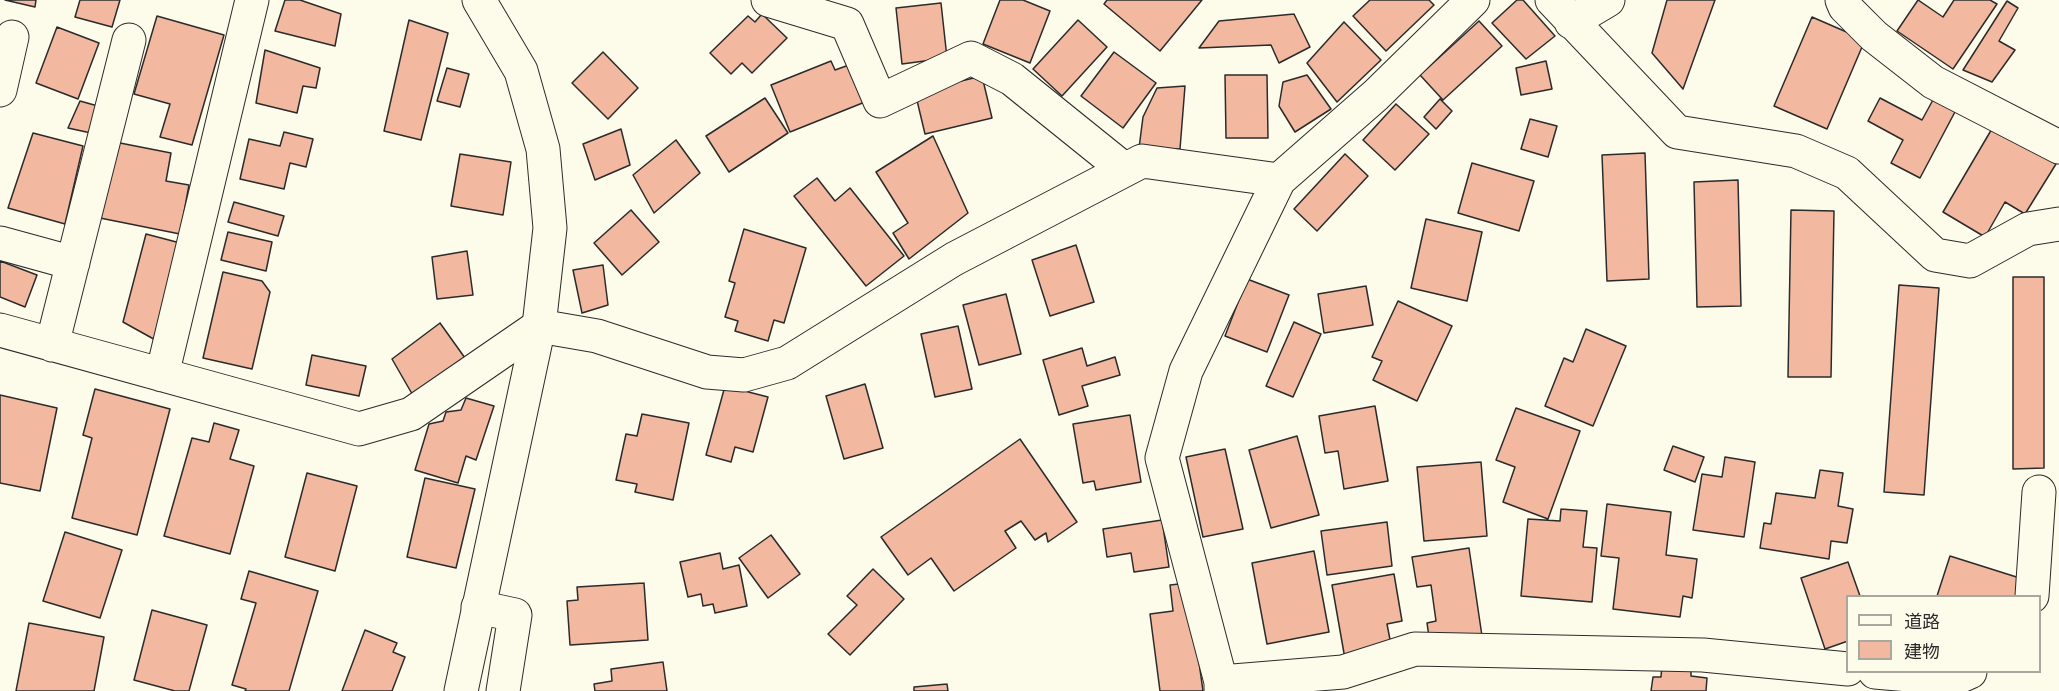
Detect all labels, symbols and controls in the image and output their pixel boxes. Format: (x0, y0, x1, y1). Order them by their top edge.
legend (1846, 595, 2041, 673)
text: 道路 (1904, 609, 1940, 633)
text: 建物 (1904, 639, 1940, 663)

